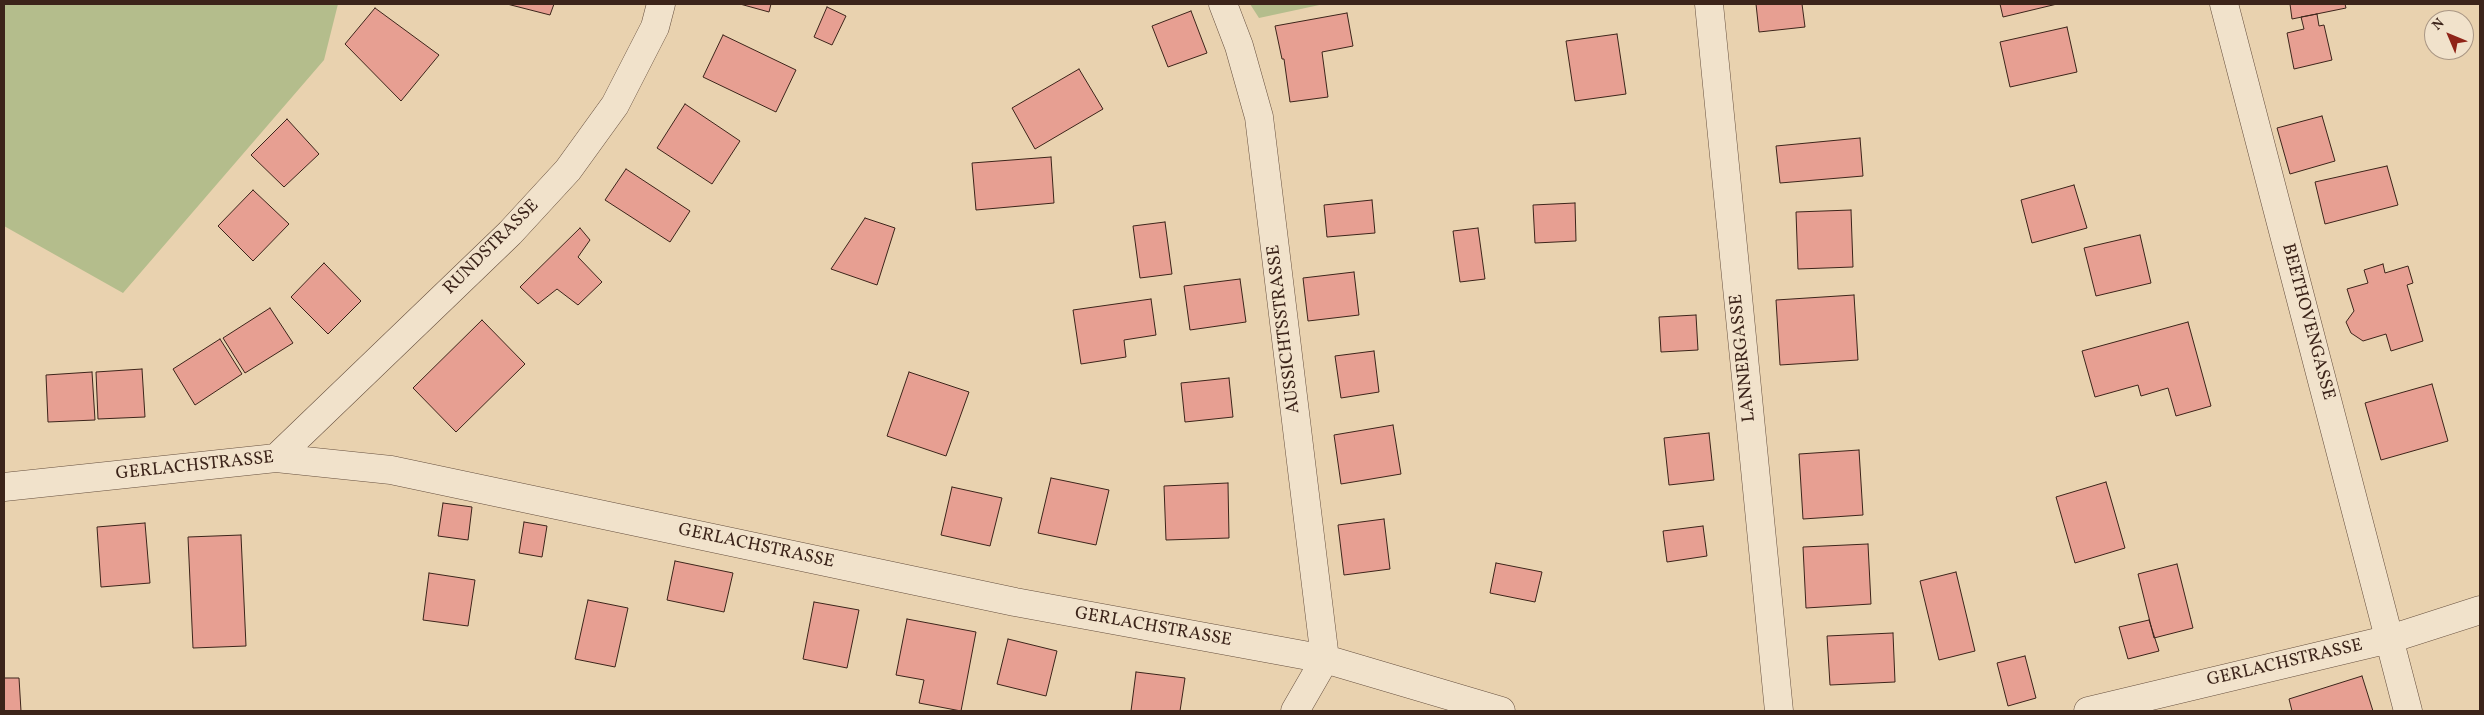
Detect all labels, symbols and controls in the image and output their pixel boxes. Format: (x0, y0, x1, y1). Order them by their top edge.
north arrow (2424, 10, 2474, 60)
text: N (2428, 14, 2449, 35)
street label: RUNDSTRASSE (440, 196, 544, 300)
street label: BEETHOVENGASSE (2276, 241, 2338, 403)
street label: AUSSICHTSSTRASSE (1264, 243, 1306, 415)
street label: LANNERGASSE (1727, 293, 1761, 423)
street label: GERLACHSTRASSE (115, 448, 275, 486)
street label: GERLACHSTRASSE (676, 520, 836, 574)
street label: GERLACHSTRASSE (1073, 604, 1233, 652)
street label: GERLACHSTRASSE (2205, 636, 2365, 692)

